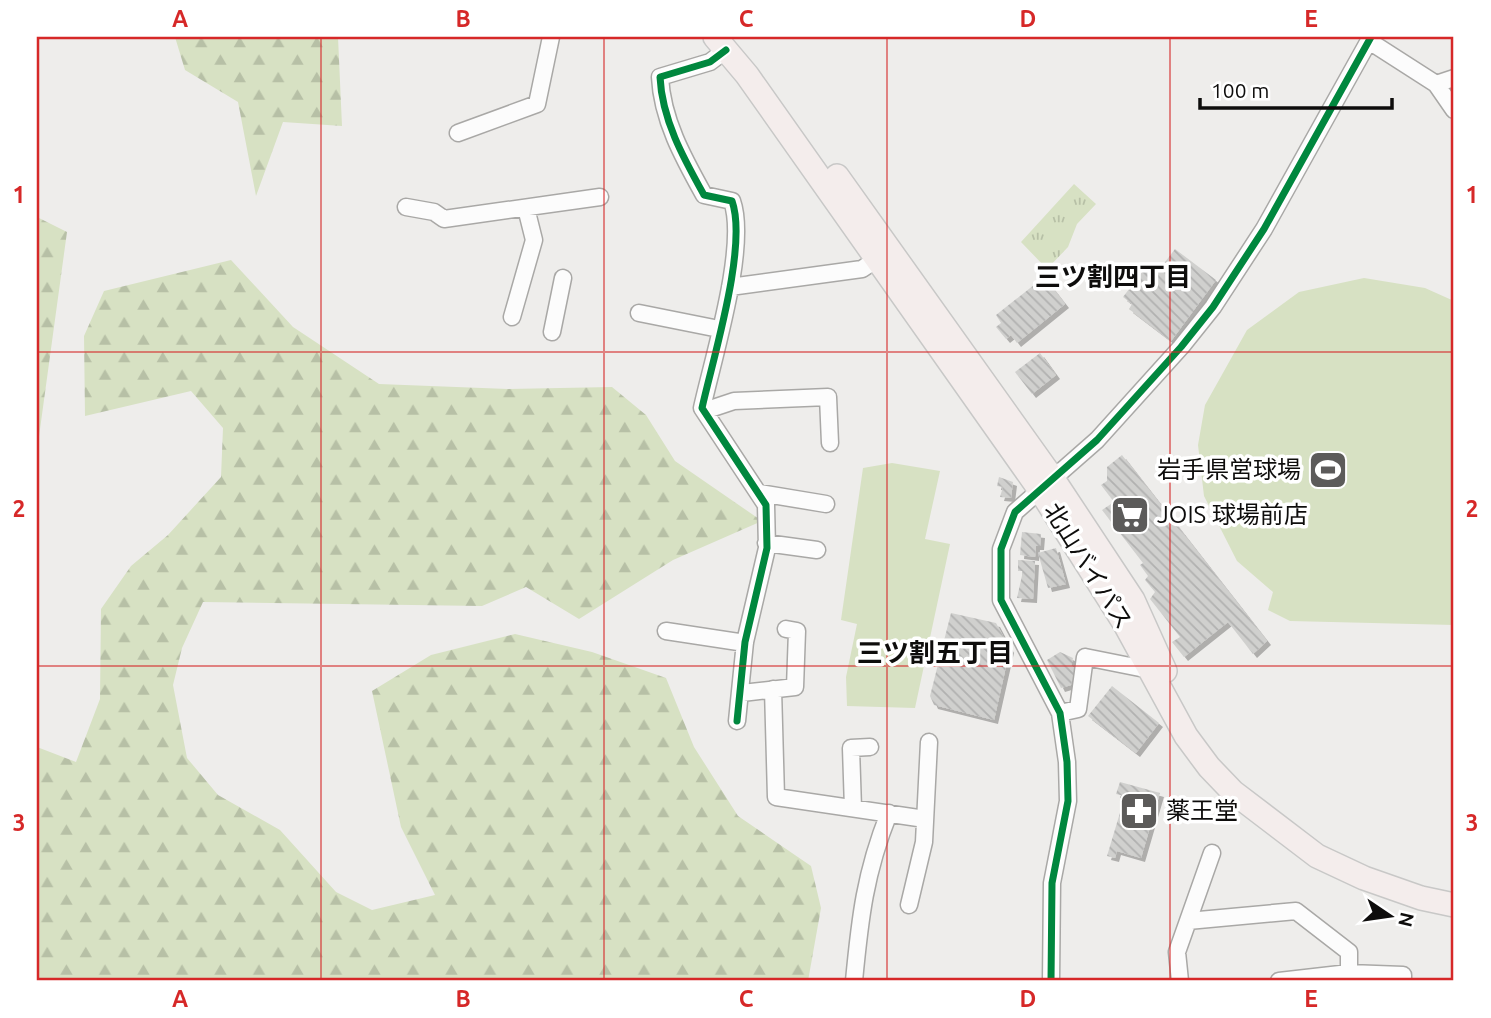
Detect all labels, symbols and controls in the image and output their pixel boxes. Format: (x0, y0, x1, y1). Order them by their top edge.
text: A (172, 6, 188, 31)
text: B (455, 6, 471, 31)
text: C (739, 6, 754, 31)
text: D (1020, 6, 1036, 31)
text: E (1304, 6, 1318, 31)
scale bar (1200, 66, 1393, 110)
text: 100 m (1211, 78, 1269, 102)
text: 1 (13, 182, 25, 207)
text: 1 (1466, 182, 1478, 207)
district label: 三ツ割四丁目 (1035, 262, 1191, 291)
sports icon: 岩手県営球場 (1307, 449, 1349, 491)
place label: 岩手県営球場 (1157, 456, 1301, 483)
supermarket icon: JOIS 球場前店 (1109, 494, 1151, 536)
text: 2 (13, 496, 25, 521)
text: 2 (1466, 496, 1478, 521)
street label: 北山バイパス (1039, 498, 1138, 634)
place label: JOIS 球場前店 (1157, 501, 1308, 528)
district label: 三ツ割五丁目 (857, 638, 1013, 667)
pharmacy icon: 薬王堂 (1118, 790, 1160, 832)
place label: 薬王堂 (1166, 797, 1238, 824)
text: 3 (13, 810, 25, 835)
text: 3 (1466, 810, 1478, 835)
north arrow (1354, 881, 1424, 951)
text: N (1394, 910, 1419, 929)
text: A (172, 986, 188, 1011)
text: B (455, 986, 471, 1011)
text: C (739, 986, 754, 1011)
text: D (1020, 986, 1036, 1011)
text: E (1304, 986, 1318, 1011)

